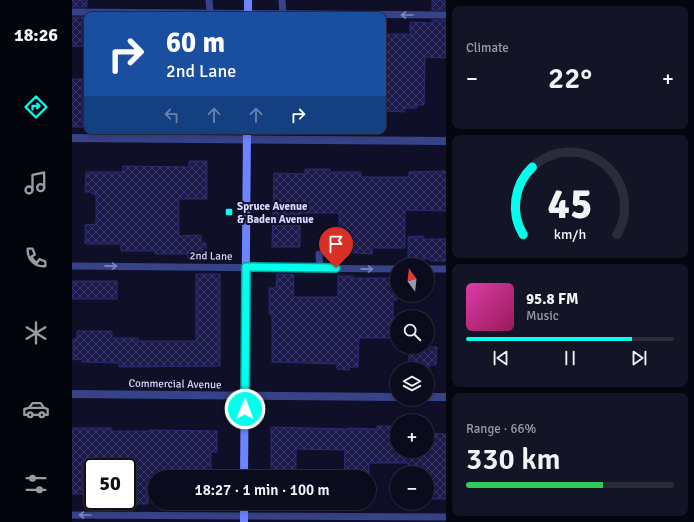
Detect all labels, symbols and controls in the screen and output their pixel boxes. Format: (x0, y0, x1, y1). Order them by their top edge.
one-way arrow (401, 11, 414, 19)
text: 18:26 (14, 24, 58, 46)
text: 60 m (166, 26, 225, 60)
icon: right (100, 28, 152, 80)
text: Climate (466, 40, 509, 56)
text: 2nd Lane (166, 60, 236, 82)
text: 22° (548, 60, 592, 97)
text: − (466, 65, 478, 92)
text: + (662, 65, 674, 92)
icon: directions (22, 93, 50, 121)
icon: left (161, 104, 183, 126)
icon: ahead (203, 104, 225, 126)
icon: ahead (245, 104, 267, 126)
icon: right (287, 104, 309, 126)
icon: music (22, 169, 50, 197)
text: 45 (548, 178, 592, 229)
place label: Spruce Avenue & Baden Avenue (237, 200, 314, 226)
marker: Spruce Avenue & Baden Avenue (224, 207, 234, 217)
text: km/h (554, 225, 586, 242)
pin (319, 227, 353, 268)
icon: arrive (325, 233, 347, 255)
icon: phone (22, 244, 50, 272)
street label: 2nd Lane (189, 249, 233, 263)
north arrow (390, 258, 434, 302)
map controls (390, 258, 434, 510)
one-way arrow (104, 262, 117, 270)
one-way arrow (360, 265, 373, 273)
text: 95.8 FM (526, 290, 578, 308)
text: Music (526, 308, 559, 324)
button: search (390, 310, 434, 354)
icon: climate (22, 319, 50, 347)
icon: previous (490, 347, 512, 369)
icon: pause (559, 347, 581, 369)
icon: next (628, 347, 650, 369)
button: layers (390, 362, 434, 406)
street label: Commercial Avenue (128, 377, 222, 391)
position arrow (224, 388, 266, 430)
icon: car (22, 395, 50, 423)
button: + (390, 414, 434, 458)
text: Range · 66% (466, 421, 536, 437)
text: 330 km (466, 441, 561, 478)
speed limit sign: 50 (84, 458, 136, 510)
button: − (390, 466, 434, 510)
icon: filters (22, 470, 50, 498)
text: 18:27 · 1 min · 100 m (195, 481, 329, 499)
one-way arrow (79, 511, 92, 519)

